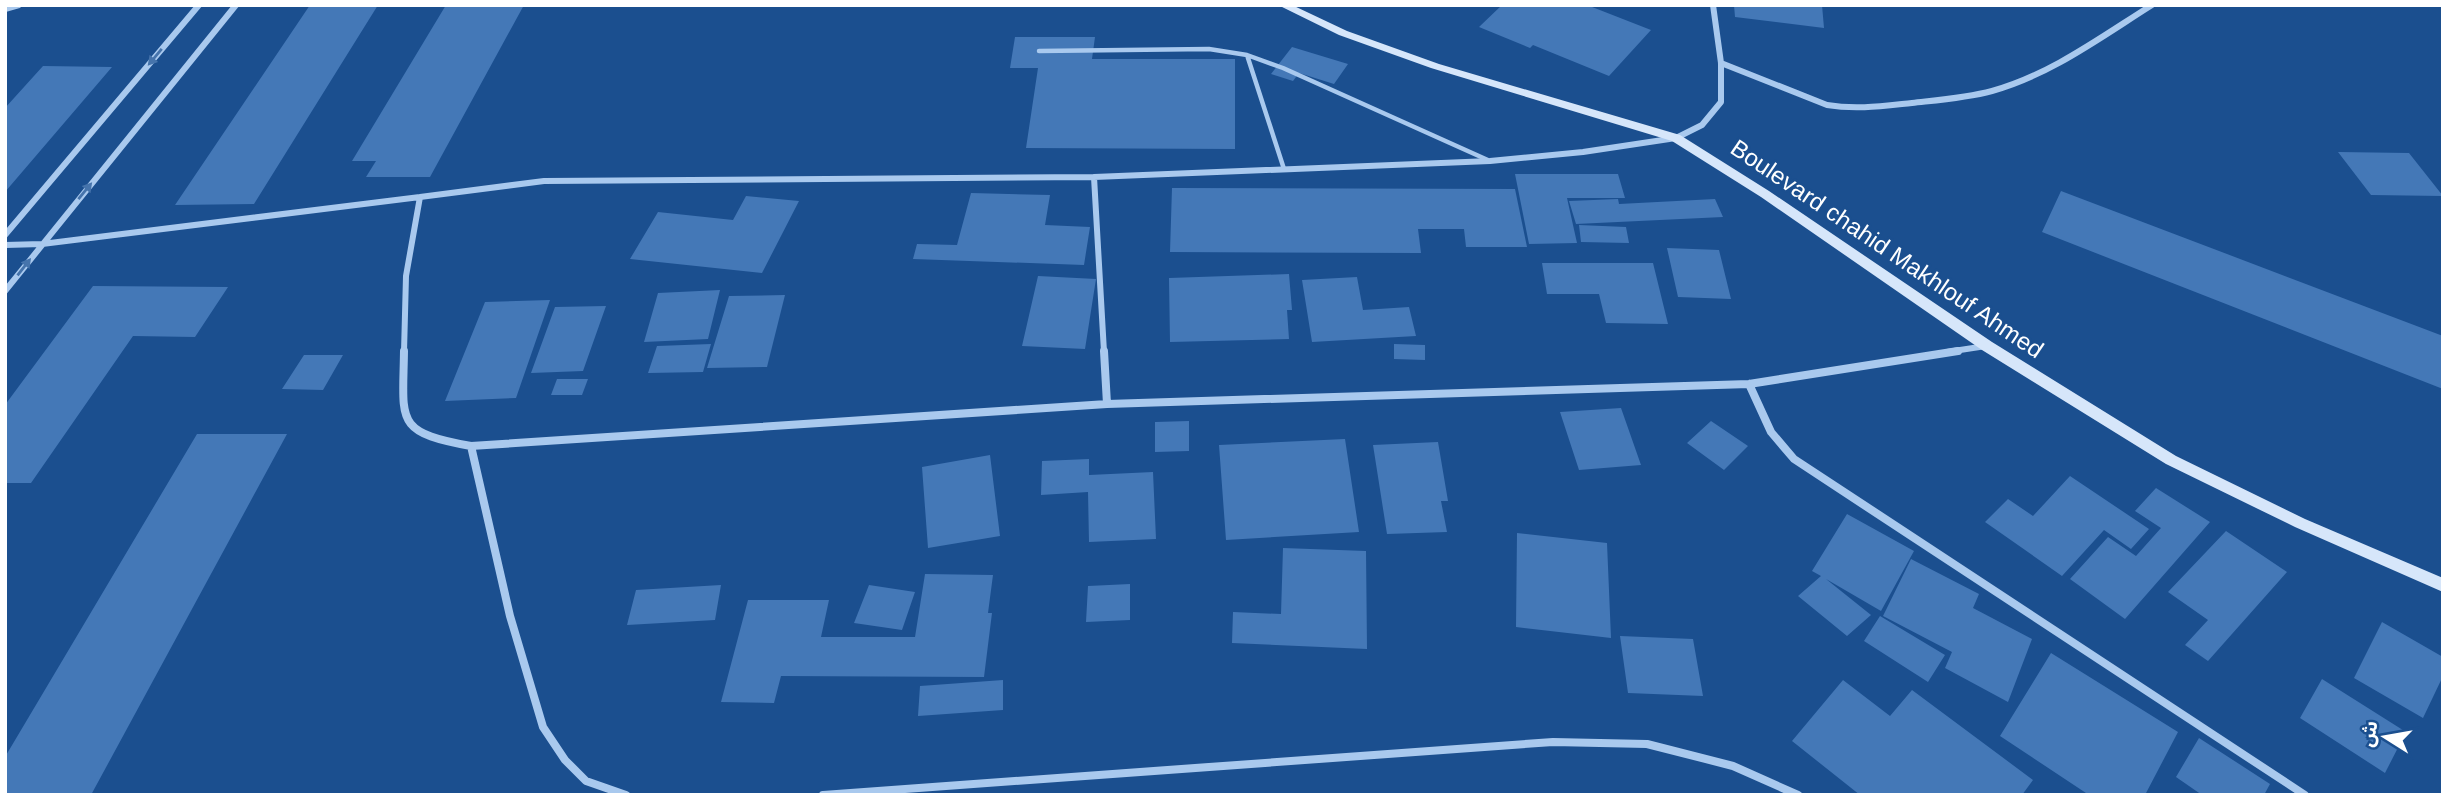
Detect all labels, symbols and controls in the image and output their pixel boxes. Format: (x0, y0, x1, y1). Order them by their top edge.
one-way arrow (148, 49, 163, 66)
street label: Boulevard chahid Makhlouf Ahmed (1726, 134, 2049, 363)
one-way arrow (77, 182, 92, 199)
one-way arrow (16, 259, 31, 277)
north arrow (2350, 702, 2420, 772)
text: ش (2356, 719, 2382, 749)

